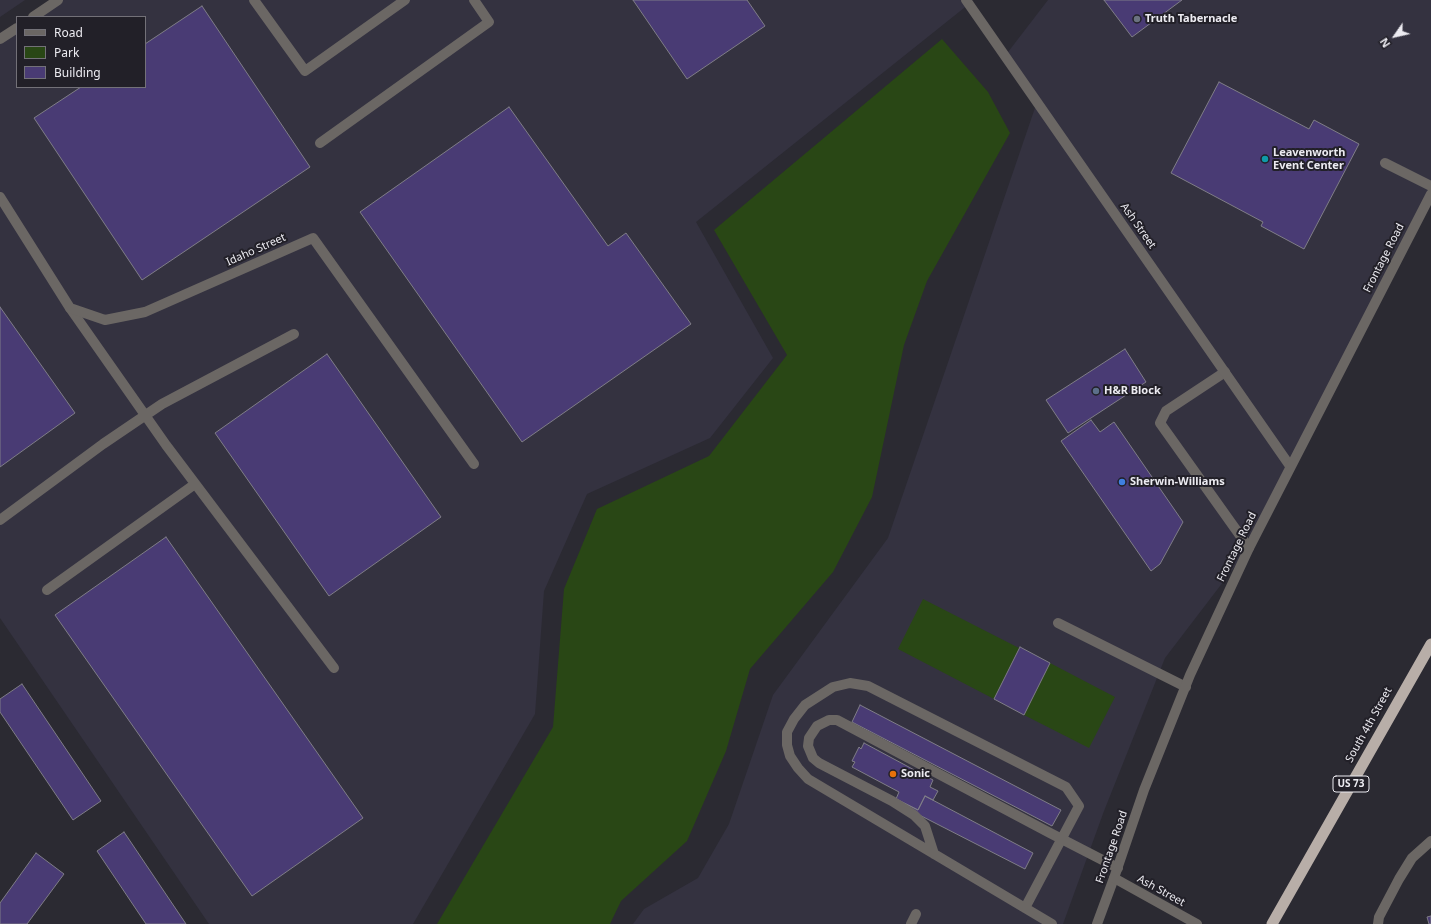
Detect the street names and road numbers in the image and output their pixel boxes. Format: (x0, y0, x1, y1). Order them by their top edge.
street label: Ash Street (1117, 201, 1159, 251)
street label: Frontage Road (1361, 221, 1407, 295)
street label: Idaho Street (224, 231, 288, 269)
street label: Frontage Road (1214, 510, 1260, 584)
street label: South 4th Street (1343, 685, 1395, 765)
road number: US 73 (1333, 776, 1369, 792)
street label: Frontage Road (1093, 809, 1131, 885)
street label: Ash Street (1135, 872, 1187, 910)

